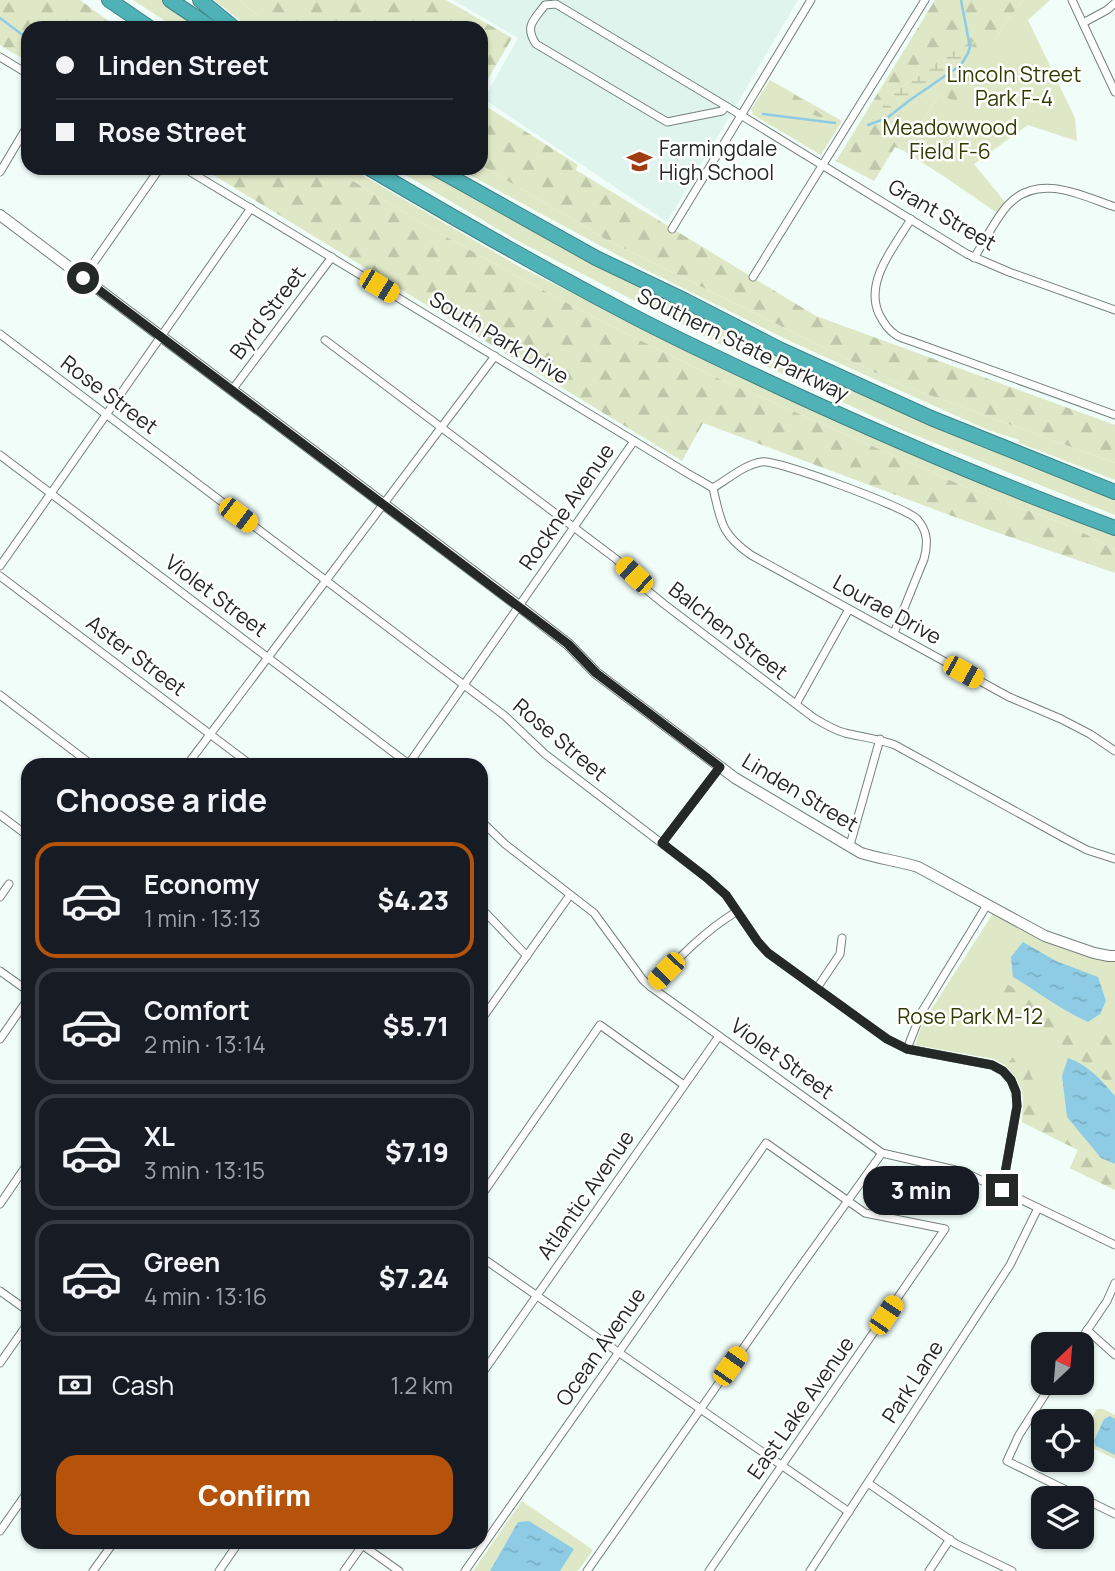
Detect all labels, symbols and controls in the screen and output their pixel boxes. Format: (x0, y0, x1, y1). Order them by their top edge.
text: Linden Street (98, 47, 269, 83)
park label: Lincoln Street Park F-4 (946, 60, 1082, 112)
park label: Meadowwood Field F-6 (883, 113, 1017, 165)
text: Rose Street (98, 114, 247, 150)
place label: Farmingdale High School (659, 134, 777, 186)
school or university icon: Farmingdale High School (625, 147, 653, 175)
street label: Grant Street (883, 172, 1002, 256)
street label: Byrd Street (223, 260, 311, 365)
route start (67, 262, 99, 294)
car (356, 266, 403, 306)
street label: Southern State Parkway (633, 281, 854, 408)
street label: South Park Drive (425, 284, 574, 390)
street label: Rose Street (55, 348, 164, 440)
street label: Rockne Avenue (512, 438, 620, 575)
car (215, 494, 262, 536)
street label: Violet Street (160, 548, 273, 643)
car (612, 553, 657, 597)
street label: Lourae Drive (828, 568, 947, 650)
street label: Balchen Street (663, 575, 794, 686)
street label: Aster Street (81, 608, 192, 702)
car (940, 653, 987, 691)
street label: Rose Street (508, 692, 614, 787)
street label: Linden Street (737, 746, 864, 838)
text: Choose a ride (56, 778, 267, 822)
text: Economy (144, 866, 259, 902)
icon: car (60, 869, 123, 932)
text: $4.23 (377, 882, 449, 918)
text: 1 min · 13:13 (144, 902, 261, 934)
car (644, 949, 689, 993)
text: Comfort (144, 992, 250, 1028)
icon: car (60, 995, 123, 1058)
park label: Rose Park M-12 (897, 1002, 1043, 1030)
text: $5.71 (383, 1008, 449, 1044)
street label: Violet Street (725, 1011, 840, 1105)
text: 2 min · 13:14 (144, 1028, 266, 1060)
text: XL (144, 1118, 175, 1154)
icon: car (60, 1121, 123, 1184)
street label: Atlantic Avenue (530, 1124, 640, 1264)
text: $7.19 (385, 1134, 449, 1170)
text: 3 min · 13:15 (144, 1154, 265, 1186)
callout: 3 min (862, 1166, 978, 1214)
text: 3 min (891, 1174, 951, 1206)
route end (986, 1174, 1018, 1206)
text: Green (144, 1244, 220, 1280)
icon: car (60, 1247, 123, 1310)
text: $7.24 (379, 1260, 449, 1296)
text: 4 min · 13:16 (144, 1280, 267, 1312)
street label: Ocean Avenue (549, 1282, 651, 1411)
car (866, 1292, 907, 1338)
street label: East Lake Avenue (740, 1330, 860, 1484)
north arrow (1031, 1332, 1094, 1395)
map controls (1031, 1332, 1094, 1549)
street label: Park Lane (875, 1335, 949, 1428)
car (710, 1343, 751, 1389)
icon: cash (56, 1366, 94, 1404)
text: Cash (112, 1367, 174, 1403)
text: 1.2 km (390, 1369, 453, 1401)
button: locate (1031, 1409, 1094, 1472)
button: Confirm (56, 1455, 453, 1535)
button: layers (1031, 1486, 1094, 1549)

